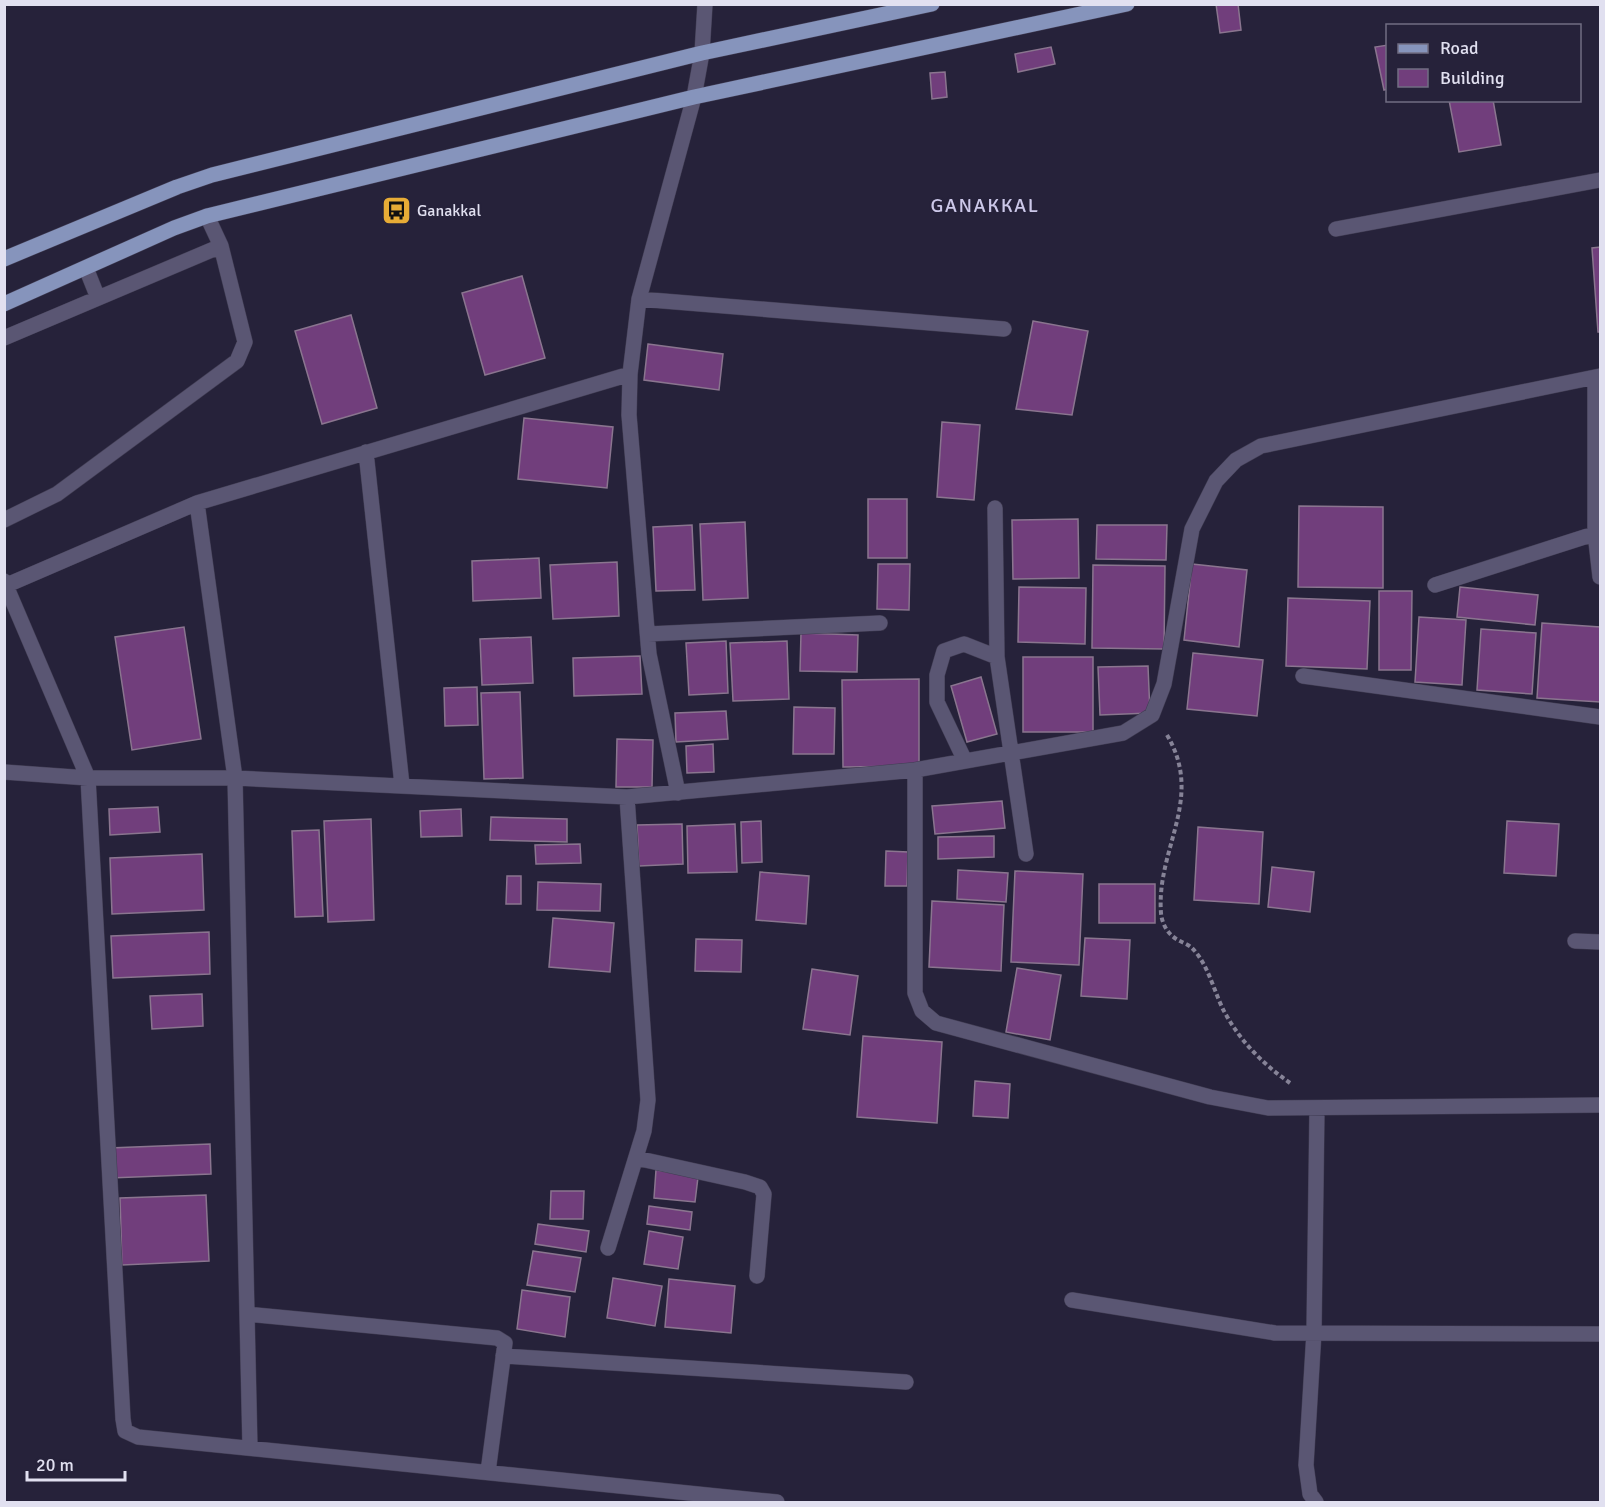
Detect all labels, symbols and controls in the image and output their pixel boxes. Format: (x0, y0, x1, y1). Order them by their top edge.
legend (1386, 24, 1581, 102)
text: Road (1440, 37, 1479, 59)
text: Building (1440, 67, 1504, 89)
district label: GANAKKAL (930, 193, 1040, 218)
bus stop icon: Ganakkal (380, 194, 412, 226)
place label: Ganakkal (417, 201, 481, 221)
scale bar (27, 1444, 124, 1482)
text: 20 m (36, 1454, 74, 1476)

